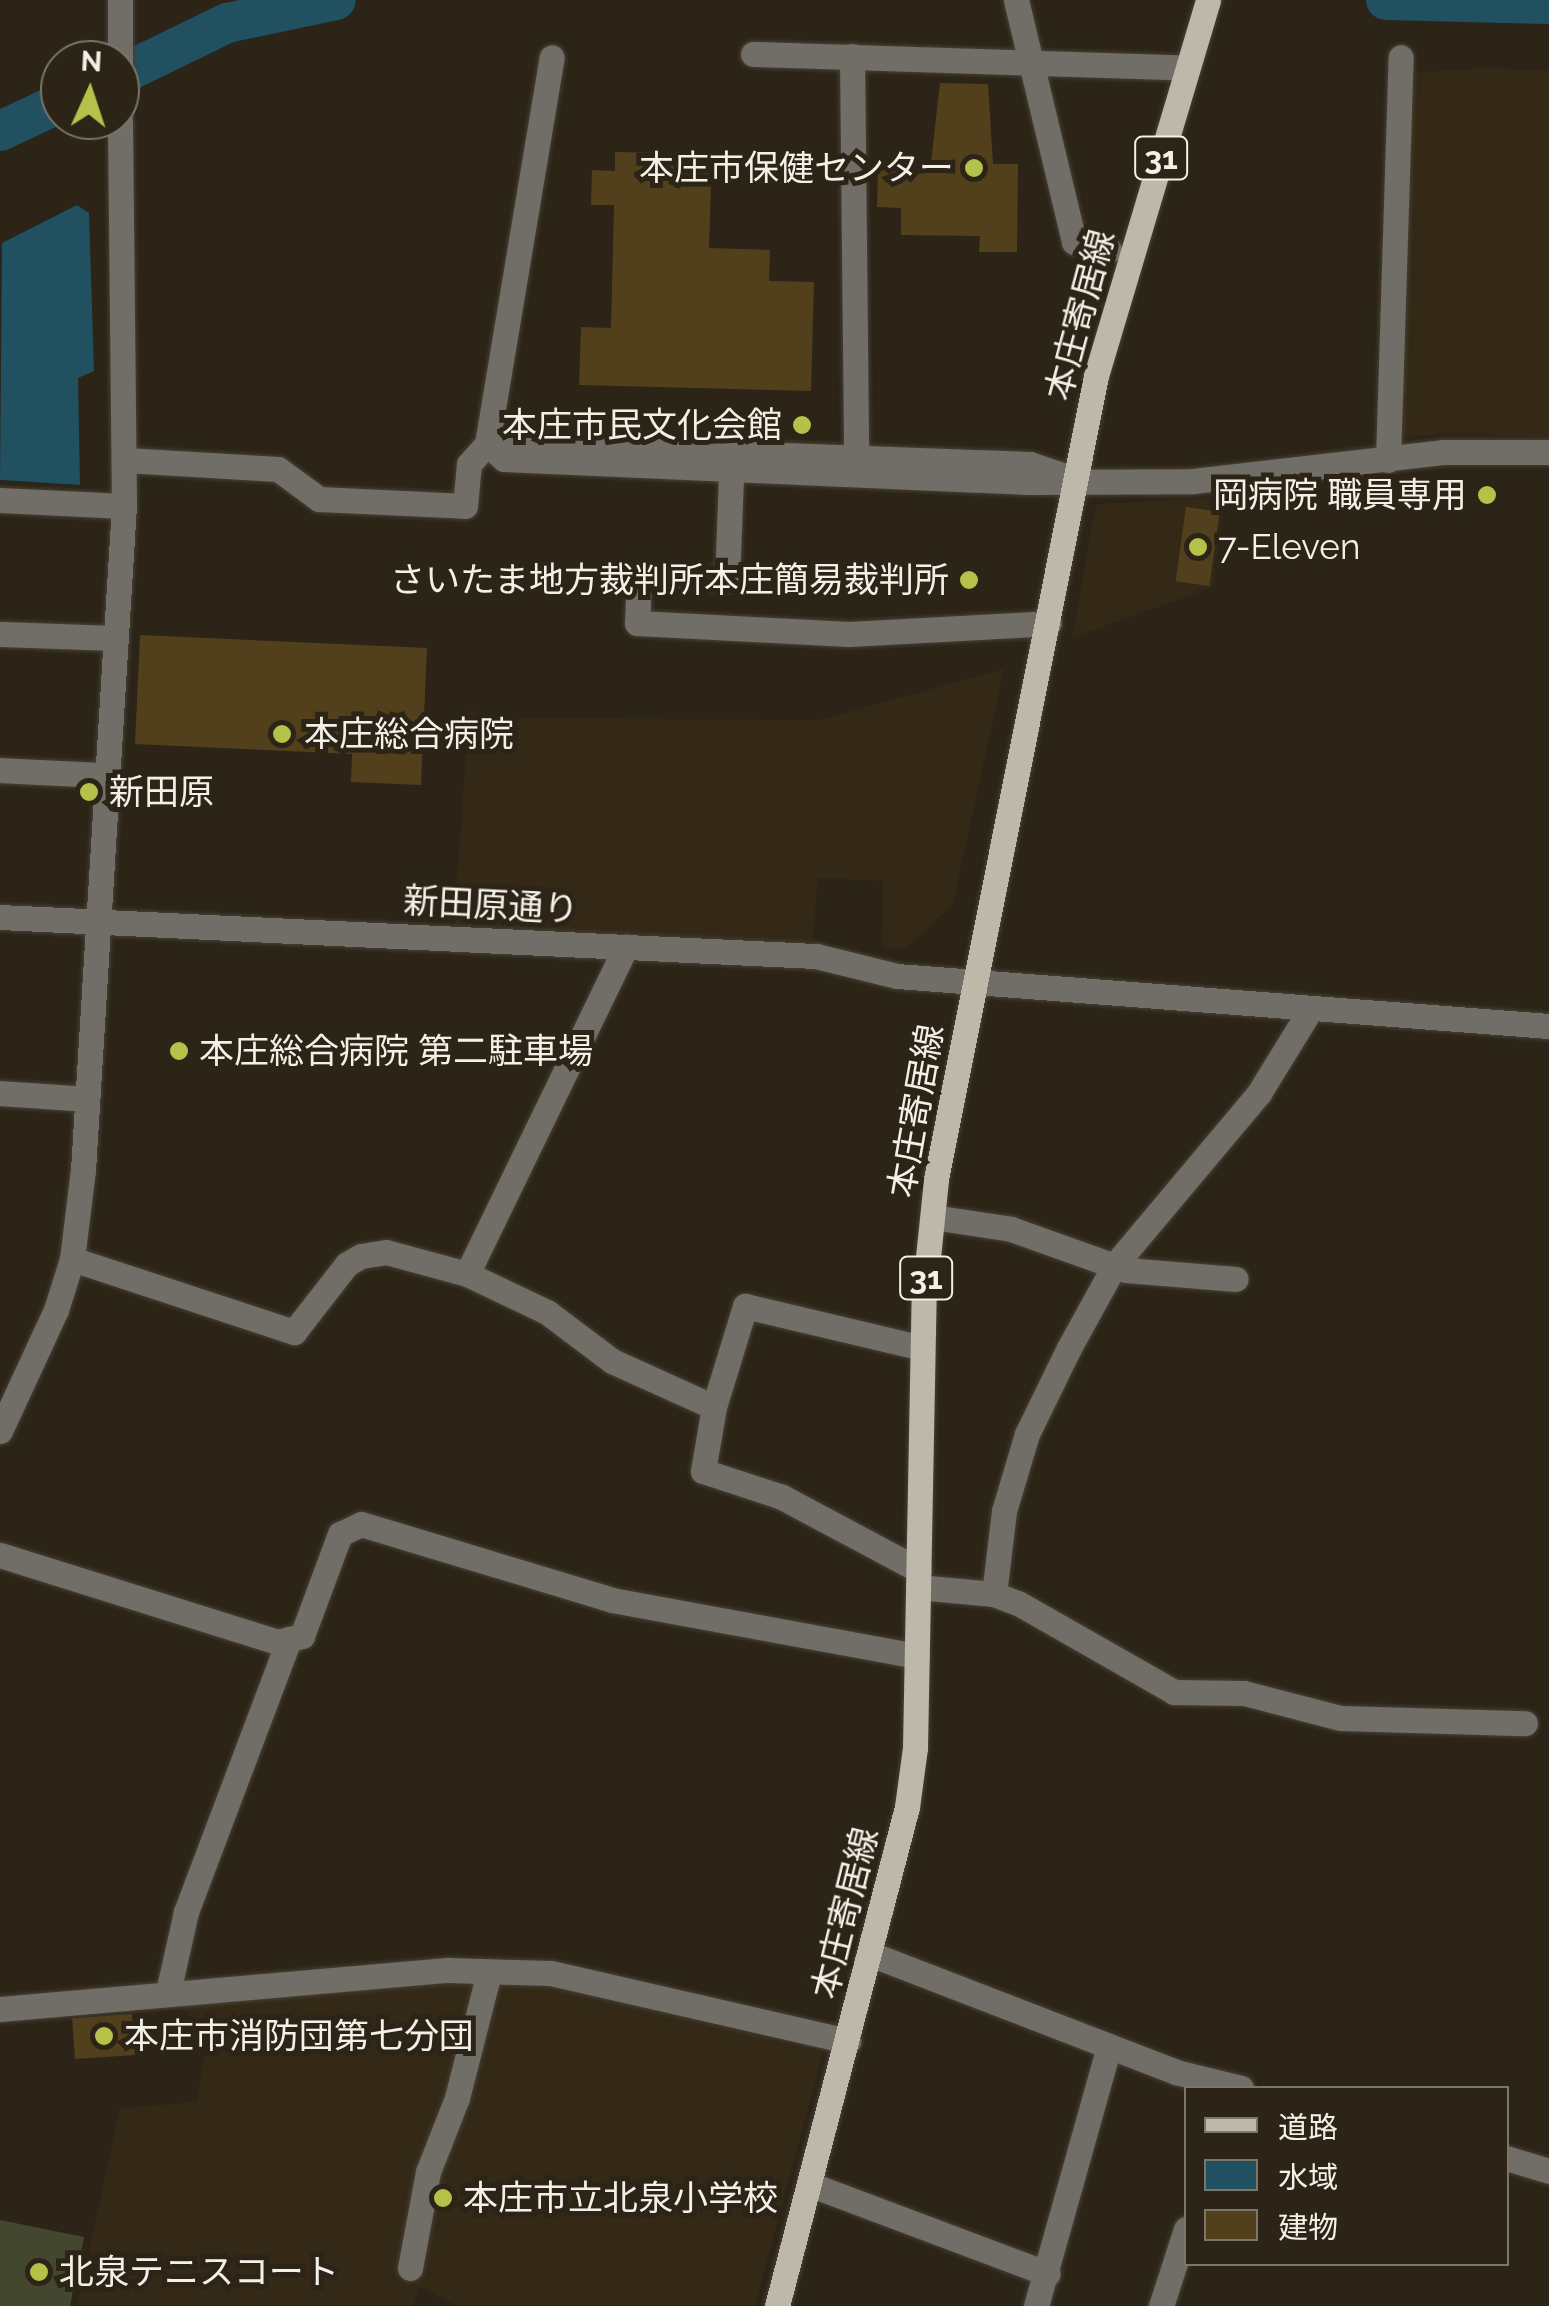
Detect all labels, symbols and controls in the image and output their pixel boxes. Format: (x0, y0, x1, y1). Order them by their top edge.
north arrow (40, 40, 140, 140)
text: N (80, 45, 103, 79)
road number: 31 (1134, 131, 1188, 185)
place label: 本庄市保健センター (639, 147, 954, 189)
marker: 本庄市保健センター (963, 157, 985, 179)
street label: 本庄寄居線 (1037, 225, 1123, 405)
place label: 本庄市民文化会館 (502, 404, 782, 446)
marker: 本庄市民文化会館 (791, 414, 813, 436)
place label: 岡病院 職員専用 (1213, 474, 1467, 516)
marker: 岡病院 職員専用 (1476, 484, 1498, 506)
place label: 7-Eleven (1218, 526, 1360, 568)
marker: 7-Eleven (1187, 536, 1209, 558)
place label: さいたま地方裁判所本庄簡易裁判所 (389, 559, 949, 601)
marker: さいたま地方裁判所本庄簡易裁判所 (958, 569, 980, 591)
place label: 本庄総合病院 (304, 713, 514, 755)
marker: 本庄総合病院 (269, 721, 295, 747)
place label: 新田原 (109, 771, 214, 813)
marker: 新田原 (78, 781, 100, 803)
street label: 新田原通り (403, 879, 579, 931)
street label: 本庄寄居線 (880, 1021, 952, 1201)
place label: 本庄総合病院 第二駐車場 (199, 1030, 593, 1072)
marker: 本庄総合病院 第二駐車場 (168, 1040, 190, 1062)
road number: 31 (898, 1251, 954, 1305)
street label: 本庄寄居線 (803, 1823, 887, 2003)
place label: 本庄市消防団第七分団 (124, 2015, 474, 2057)
marker: 本庄市消防団第七分団 (93, 2025, 115, 2047)
legend (1184, 2086, 1509, 2266)
text: 道路 (1278, 2110, 1338, 2145)
text: 水域 (1278, 2160, 1338, 2195)
place label: 本庄市立北泉小学校 (463, 2177, 778, 2219)
marker: 本庄市立北泉小学校 (432, 2187, 454, 2209)
text: 建物 (1278, 2210, 1338, 2245)
place label: 北泉テニスコート (59, 2251, 339, 2293)
marker: 北泉テニスコート (28, 2261, 50, 2283)

